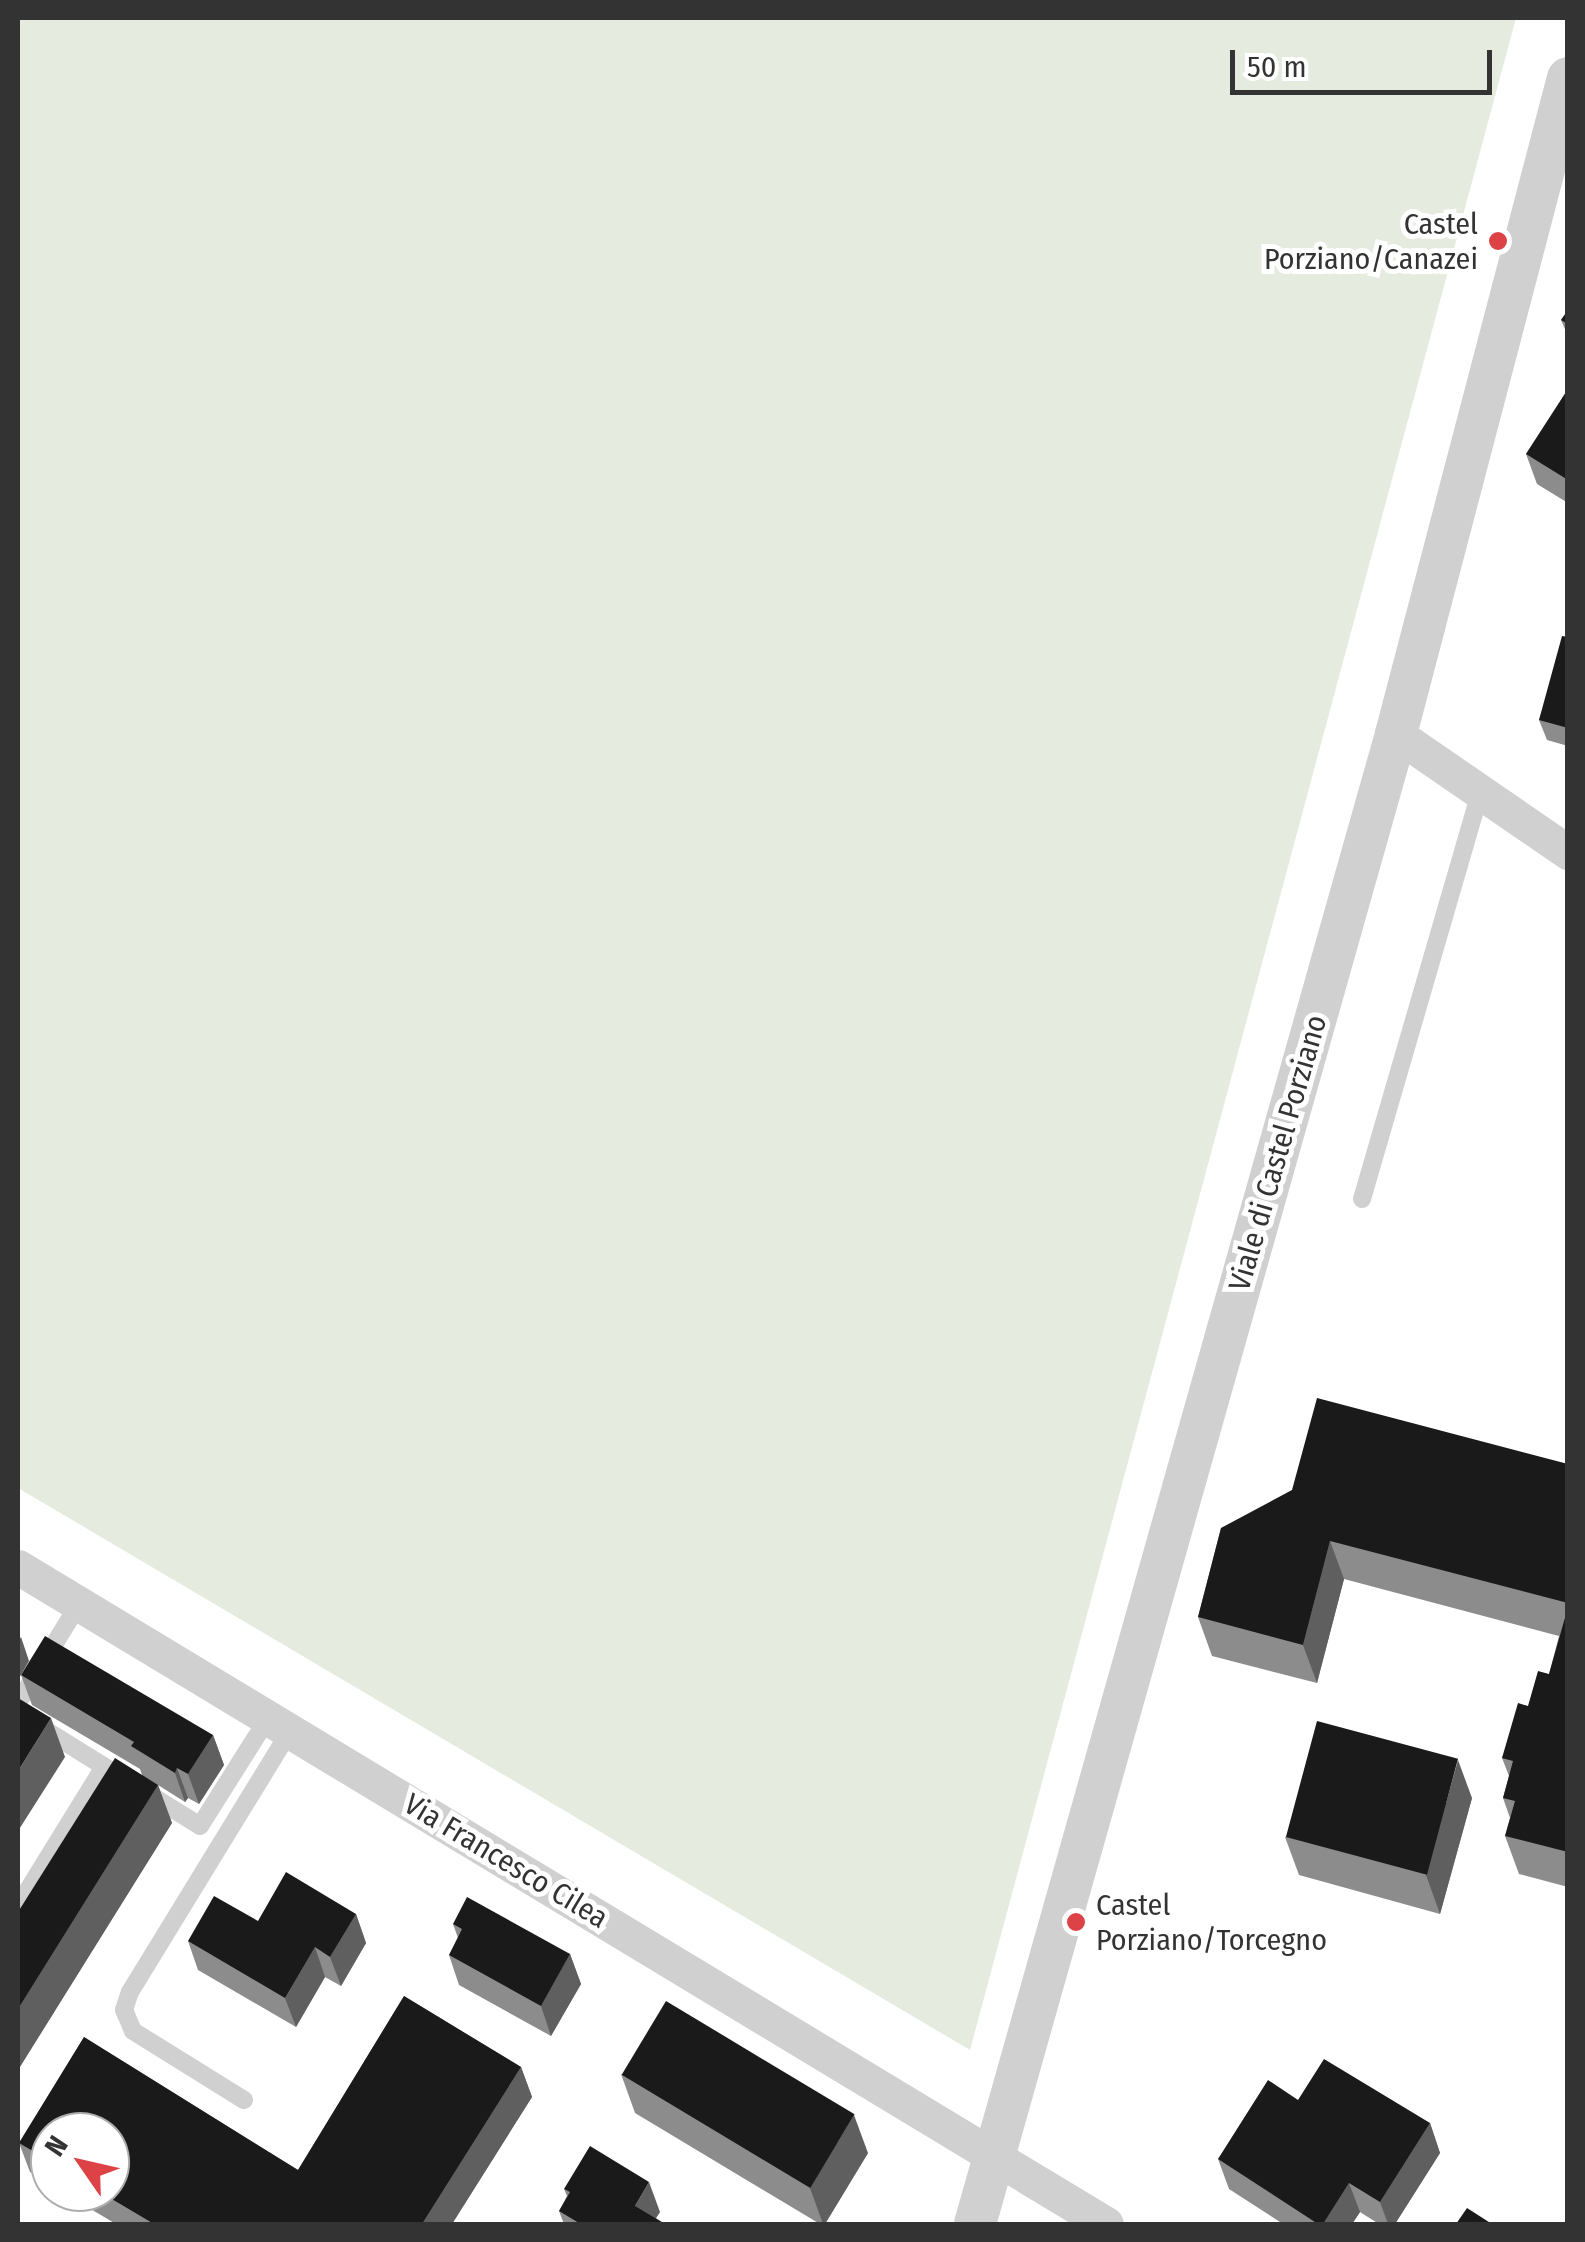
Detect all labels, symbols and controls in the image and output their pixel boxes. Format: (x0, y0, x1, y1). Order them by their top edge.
scale bar (1235, 30, 1498, 92)
text: 50 m (1247, 49, 1307, 85)
place label: Castel Porziano/Canazei (1264, 206, 1478, 276)
marker: Castel Porziano/Canazei (1487, 230, 1509, 252)
street label: Viale di Castel Porziano (1221, 1011, 1335, 1295)
street label: Via Francesco Cilea (397, 1786, 615, 1936)
place label: Castel Porziano/Torcegno (1096, 1887, 1327, 1958)
marker: Castel Porziano/Torcegno (1065, 1911, 1087, 1933)
north arrow (30, 2112, 130, 2212)
text: N (38, 2130, 75, 2162)

